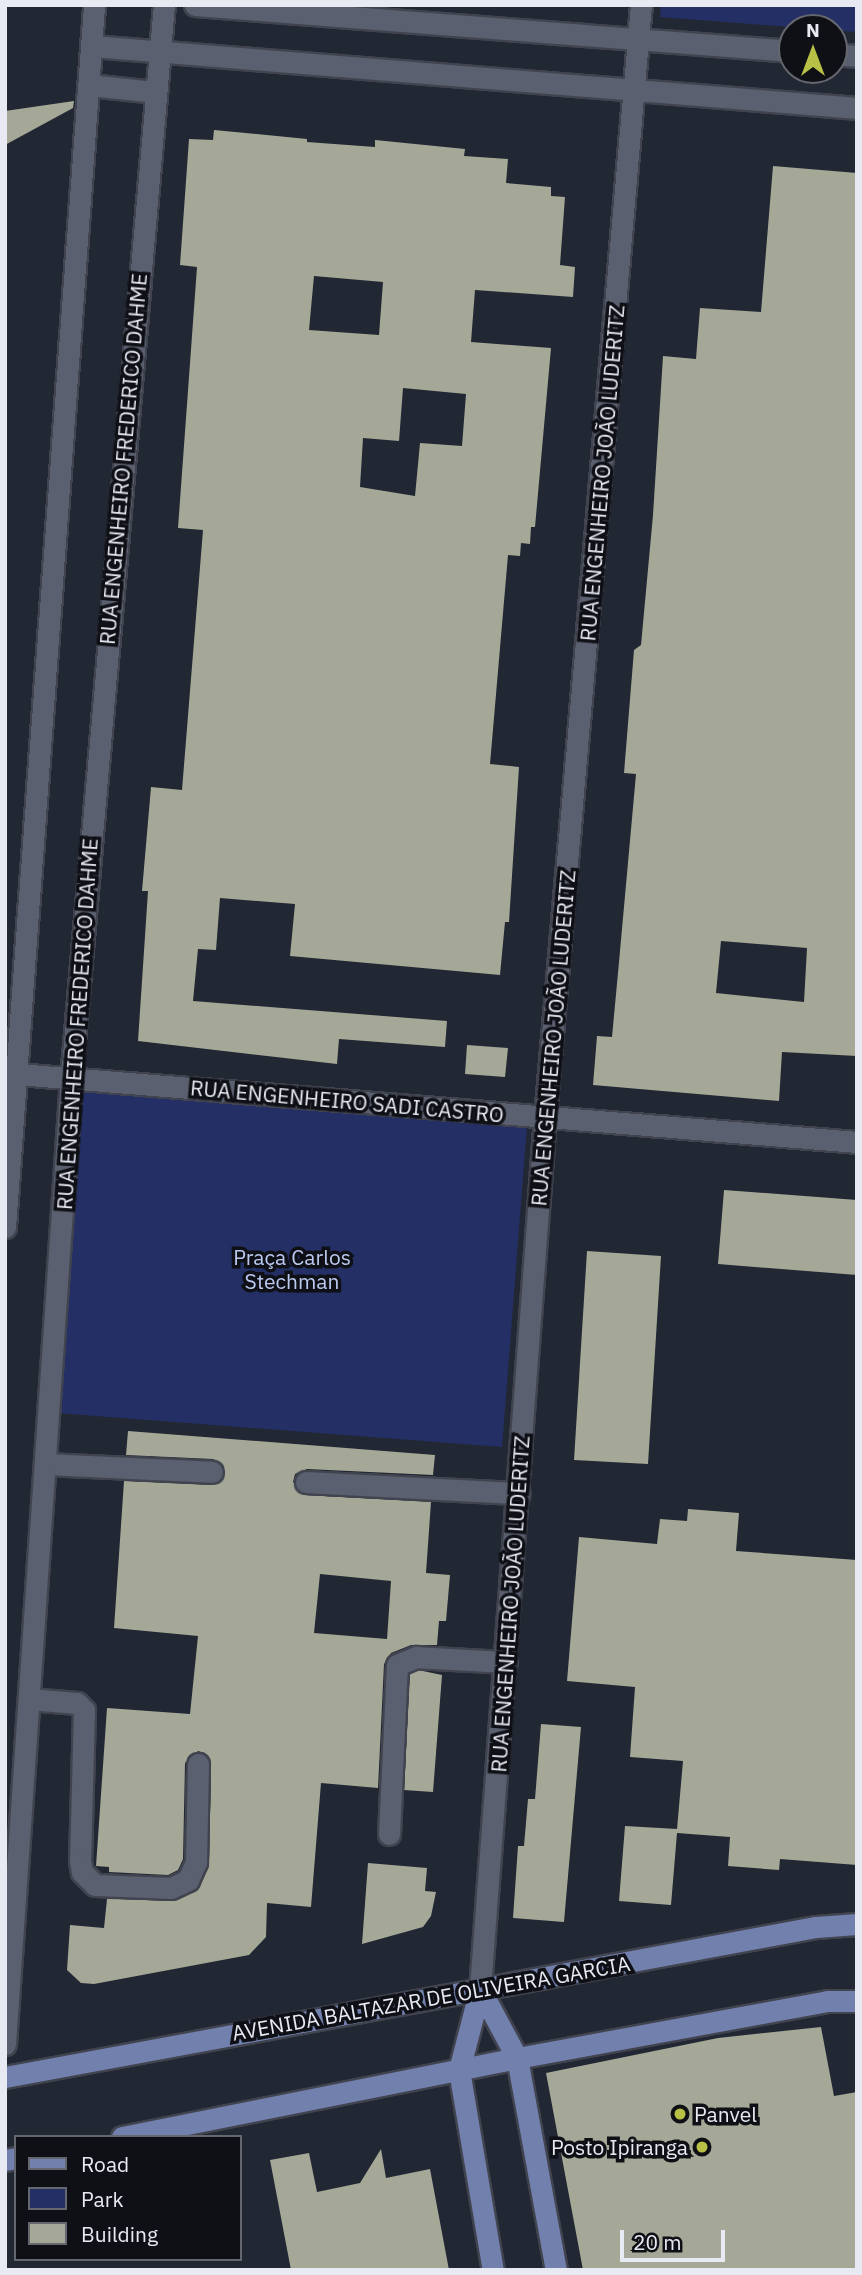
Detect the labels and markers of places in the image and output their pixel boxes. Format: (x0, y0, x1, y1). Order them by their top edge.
place label: Panvel (694, 2101, 757, 2127)
marker: Panvel (672, 2106, 688, 2122)
place label: Posto Ipiranga (551, 2134, 688, 2160)
marker: Posto Ipiranga (694, 2139, 710, 2155)

